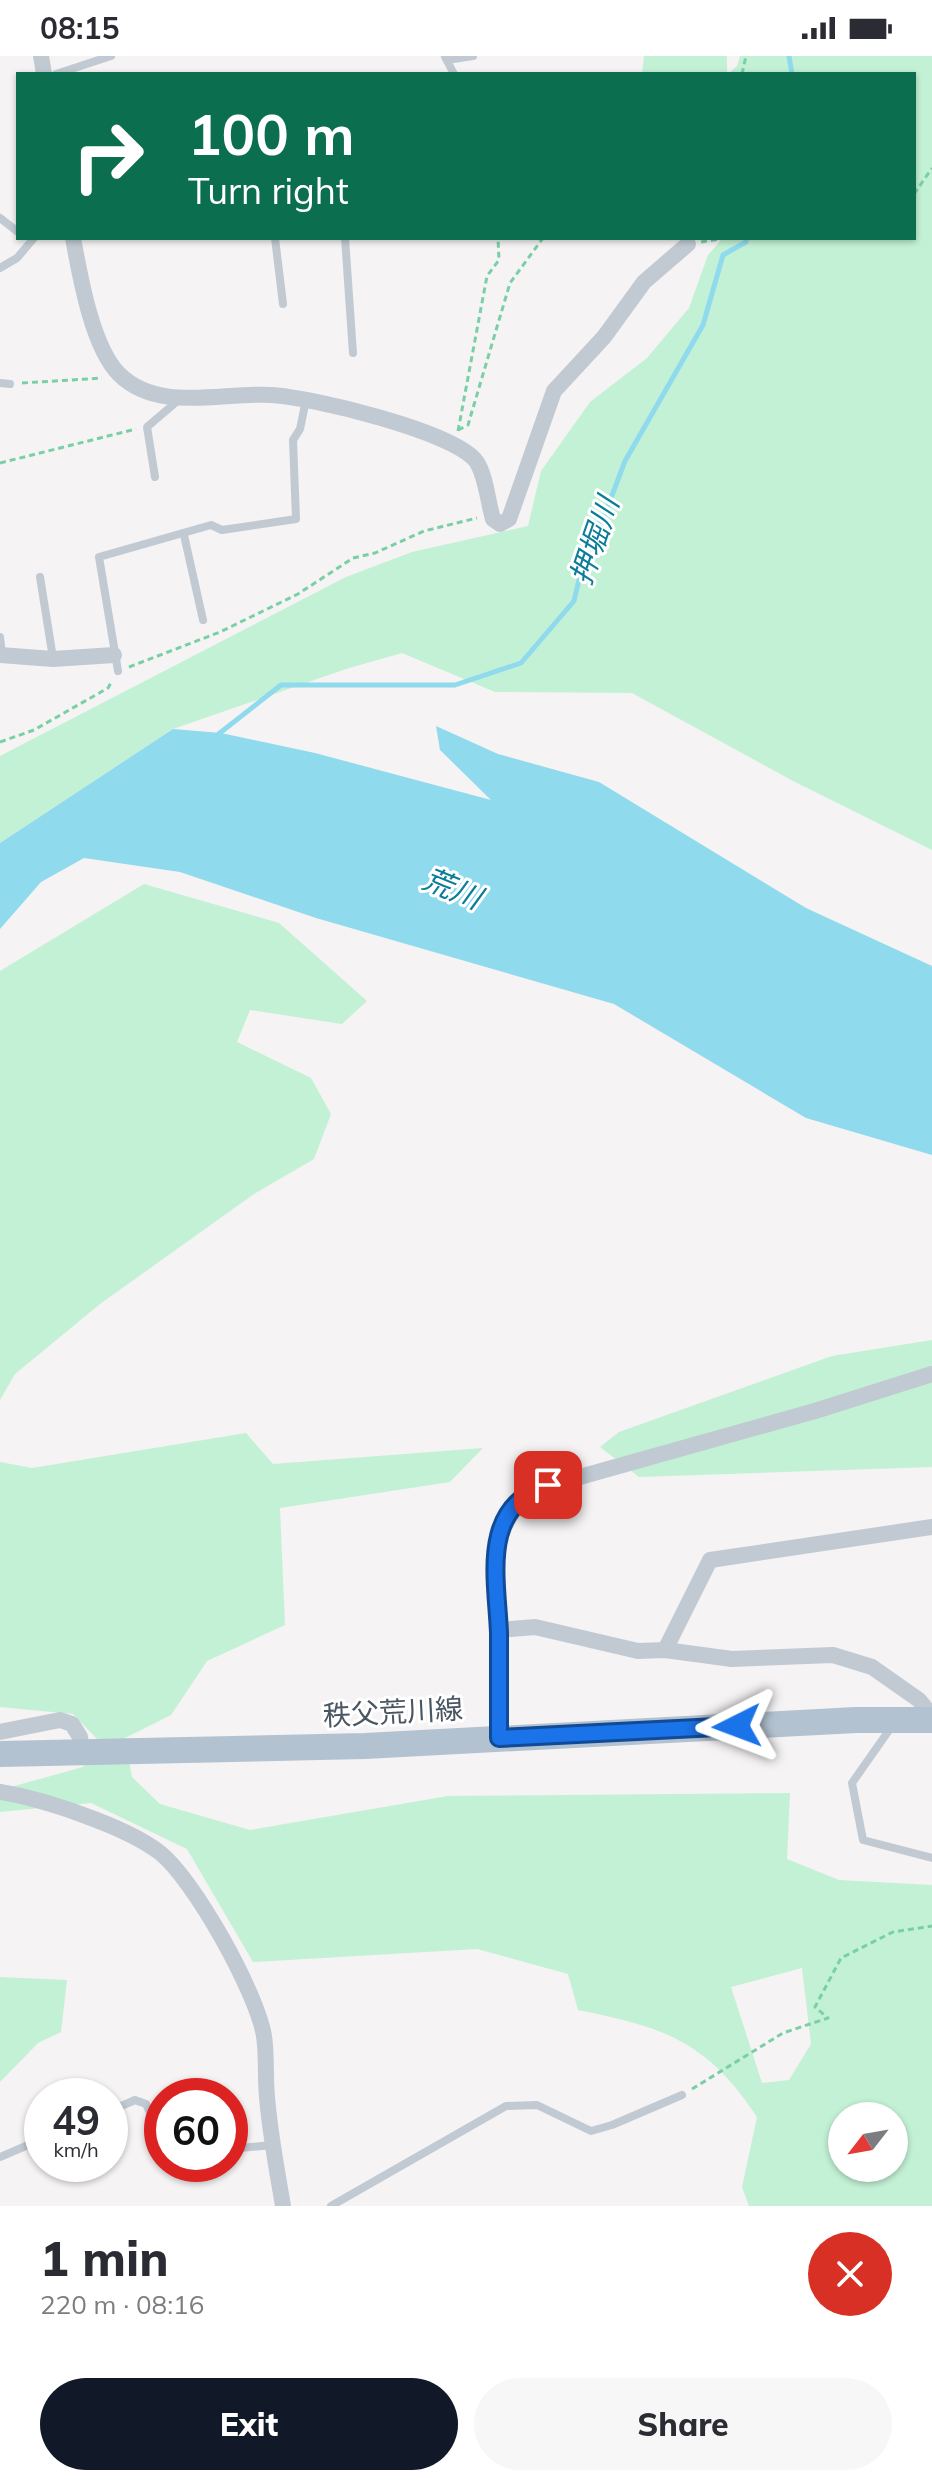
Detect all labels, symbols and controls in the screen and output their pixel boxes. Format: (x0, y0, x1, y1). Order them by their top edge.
text: 08:15 (40, 9, 119, 47)
text: 100 m (188, 99, 355, 169)
icon: right (56, 104, 160, 208)
text: Turn right (188, 168, 349, 213)
water label: 押堀川 (561, 489, 628, 589)
water label: 荒川 (417, 859, 490, 918)
pin (514, 1451, 582, 1519)
icon: arrive (526, 1463, 570, 1507)
position arrow (695, 1684, 779, 1768)
street label: 秩父荒川線 (322, 1690, 464, 1733)
speed limit sign: 60 (144, 2078, 248, 2182)
text: 49 (52, 2095, 100, 2145)
north arrow (828, 2102, 908, 2182)
map controls (828, 2102, 908, 2182)
text: km/h (53, 2137, 99, 2162)
text: 1 min (40, 2228, 169, 2288)
button: close (808, 2232, 892, 2316)
text: 220 m · 08:16 (40, 2288, 204, 2321)
button: Exit (40, 2378, 458, 2470)
button: Share (474, 2378, 892, 2470)

